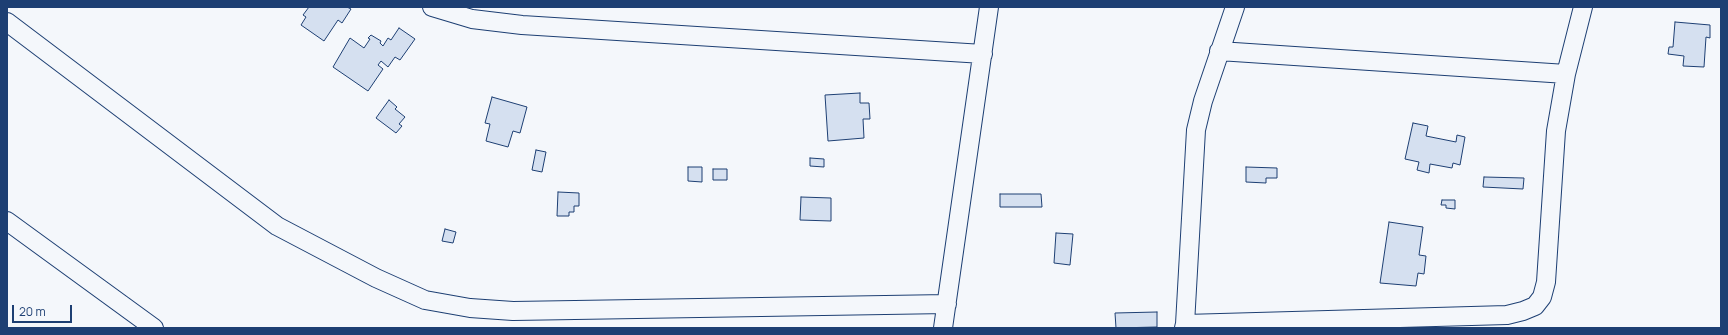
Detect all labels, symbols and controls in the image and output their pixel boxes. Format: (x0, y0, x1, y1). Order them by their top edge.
scale bar (14, 297, 74, 323)
text: 20 m (19, 303, 46, 320)

